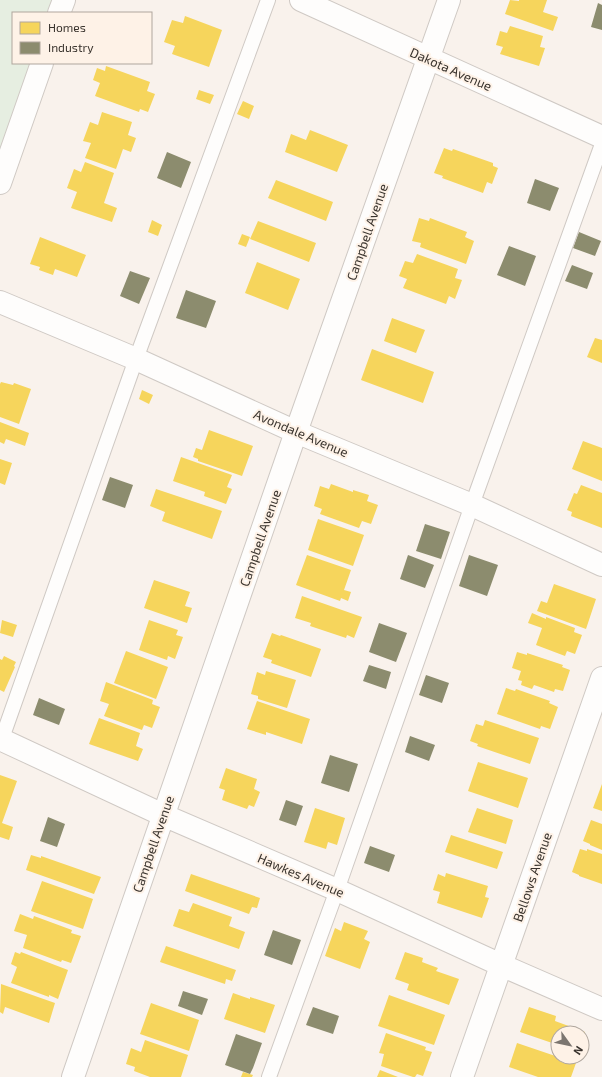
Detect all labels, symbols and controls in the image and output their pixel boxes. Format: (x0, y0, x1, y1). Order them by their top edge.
legend (12, 12, 152, 64)
text: Homes (48, 20, 86, 34)
text: Industry (48, 40, 94, 54)
street label: Dakota Avenue (408, 44, 494, 94)
street label: Campbell Avenue (343, 181, 391, 283)
street label: Avondale Avenue (251, 406, 351, 460)
street label: Campbell Avenue (236, 487, 284, 589)
street label: Campbell Avenue (129, 793, 177, 895)
street label: Bellows Avenue (509, 830, 555, 924)
street label: Hawkes Avenue (255, 850, 347, 900)
north arrow (550, 1025, 590, 1065)
text: N (571, 1044, 586, 1058)

